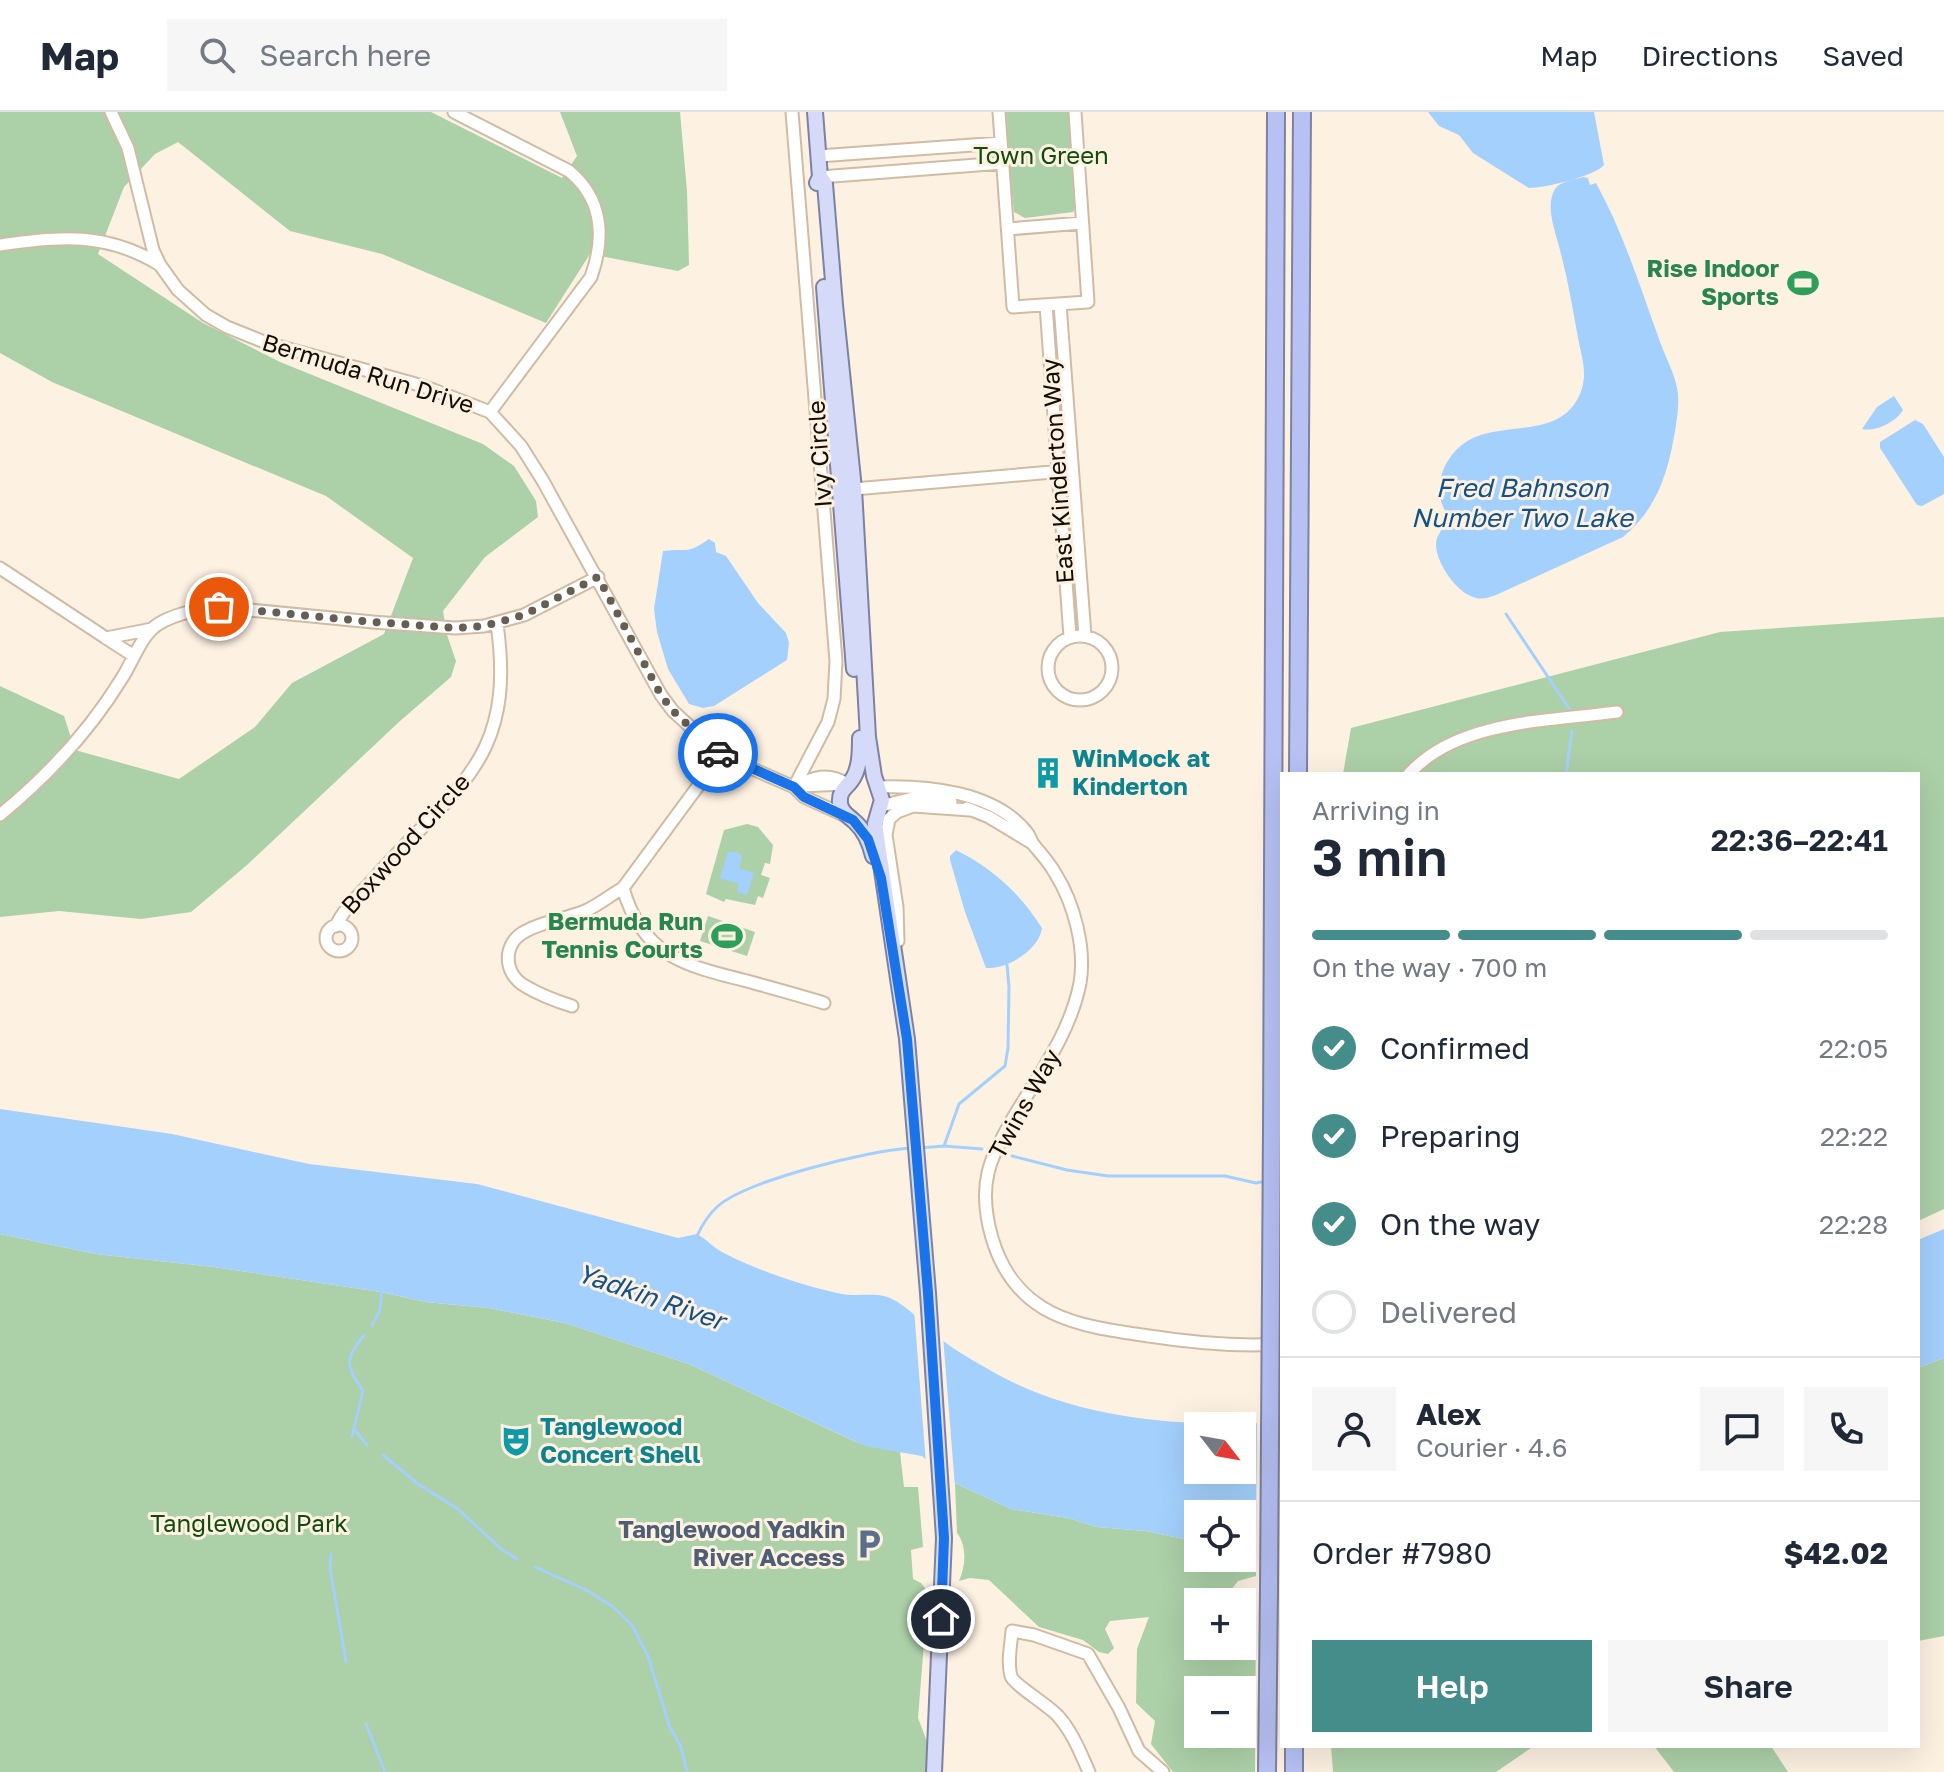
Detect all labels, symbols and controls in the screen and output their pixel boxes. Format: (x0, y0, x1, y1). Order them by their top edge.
search box (167, 19, 727, 91)
text: Map (40, 33, 119, 78)
icon: search (195, 33, 239, 77)
text: Search here (259, 37, 431, 73)
text: Map (1540, 39, 1597, 72)
text: Directions (1641, 39, 1778, 72)
text: Saved (1822, 39, 1904, 72)
park label: Town Green (973, 140, 1109, 169)
place label: Rise Indoor Sports (1647, 253, 1779, 310)
sports icon: Rise Indoor Sports (1786, 266, 1820, 300)
street label: Bermuda Run Drive (259, 327, 478, 419)
street label: East Kinderton Way (1034, 357, 1079, 585)
street label: Ivy Circle (800, 399, 837, 509)
water label: Fred Bahnson Number Two Lake (1411, 472, 1635, 533)
pin (185, 573, 253, 641)
icon: bag (197, 585, 241, 629)
courier (678, 713, 758, 793)
icon: car (696, 731, 740, 775)
place label: WinMock at Kinderton (1072, 743, 1210, 800)
building icon: WinMock at Kinderton (1031, 756, 1065, 790)
street label: Boxwood Circle (334, 767, 475, 919)
text: Arriving in (1312, 795, 1440, 826)
text: 22:36–22:41 (1711, 822, 1888, 858)
text: 3 min (1312, 825, 1447, 887)
place label: Bermuda Run Tennis Courts (542, 906, 703, 963)
sports icon: Bermuda Run Tennis Courts (710, 919, 744, 953)
text: On the way · 700 m (1312, 952, 1547, 983)
icon: check (1312, 1026, 1356, 1070)
text: Confirmed (1380, 1030, 1530, 1066)
text: 22:05 (1819, 1033, 1888, 1064)
street label: Twins Way (982, 1043, 1066, 1163)
icon: check (1312, 1114, 1356, 1158)
text: Preparing (1380, 1118, 1521, 1154)
text: 22:22 (1820, 1121, 1888, 1152)
icon: check (1312, 1202, 1356, 1246)
text: On the way (1380, 1206, 1540, 1242)
text: 22:28 (1819, 1209, 1888, 1240)
water label: Yadkin River (574, 1257, 732, 1337)
text: Delivered (1380, 1294, 1517, 1330)
button: person (1312, 1387, 1396, 1471)
button: chat (1700, 1387, 1784, 1471)
button: phone (1804, 1387, 1888, 1471)
text: Alex (1416, 1396, 1481, 1432)
place label: Tanglewood Concert Shell (540, 1411, 700, 1468)
north arrow (1184, 1412, 1256, 1484)
map controls (1184, 1412, 1256, 1748)
theatre icon: Tanglewood Concert Shell (499, 1424, 533, 1458)
text: Courier · 4.6 (1416, 1432, 1568, 1463)
button: locate (1184, 1500, 1256, 1572)
park label: Tanglewood Park (150, 1508, 348, 1537)
place label: Tanglewood Yadkin River Access (618, 1514, 845, 1571)
parking icon: Tanglewood Yadkin River Access (852, 1527, 886, 1561)
text: Order #7980 (1312, 1535, 1492, 1571)
text: $42.02 (1783, 1535, 1888, 1571)
pin (907, 1585, 975, 1653)
button: + (1184, 1588, 1256, 1660)
icon: home (919, 1597, 963, 1641)
button: Help (1312, 1640, 1592, 1732)
button: Share (1608, 1640, 1888, 1732)
button: − (1184, 1676, 1256, 1748)

